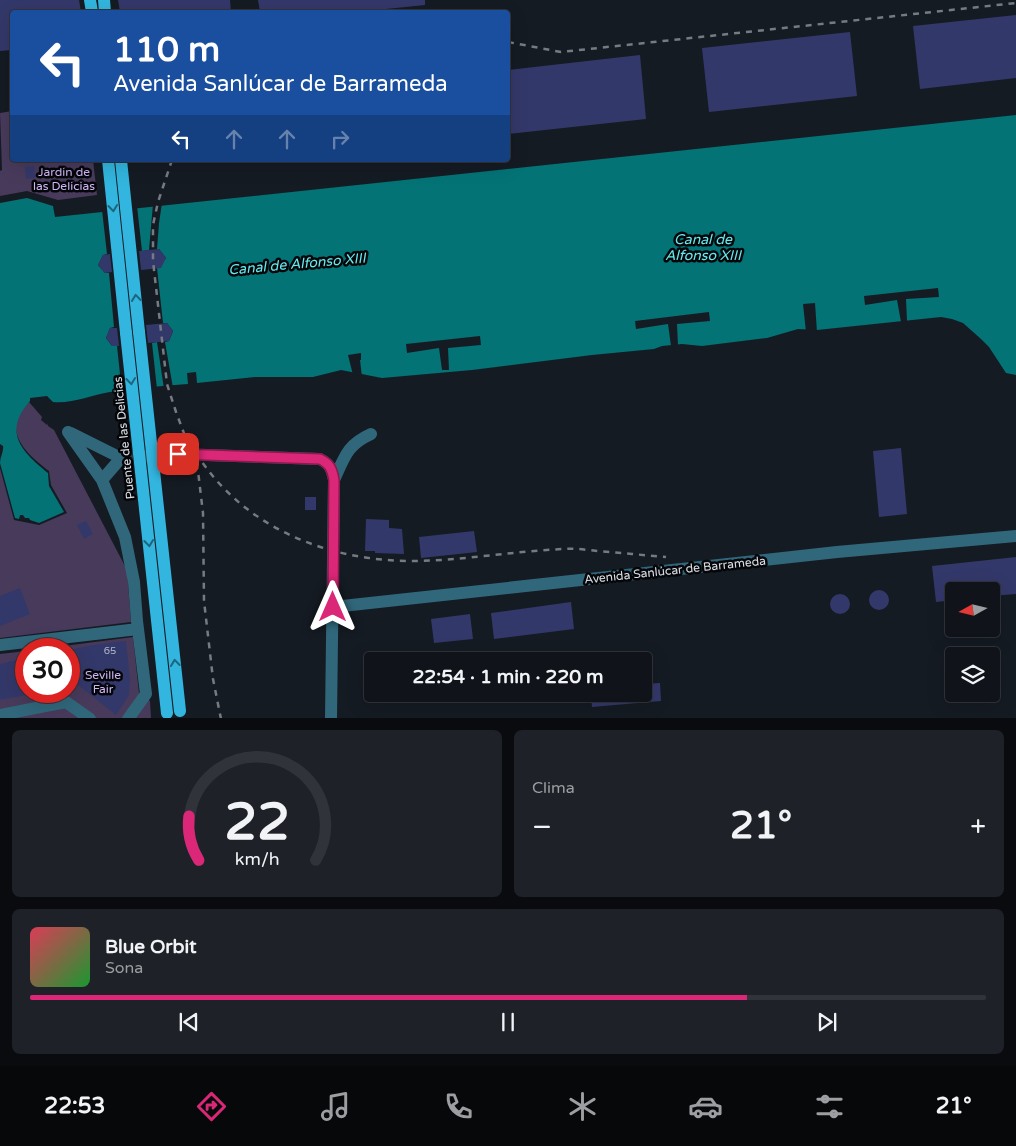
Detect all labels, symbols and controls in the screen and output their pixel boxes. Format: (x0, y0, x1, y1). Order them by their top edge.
text: 110 m (113, 29, 220, 71)
icon: left (30, 30, 95, 95)
text: Avenida Sanlúcar de Barrameda (113, 71, 448, 97)
icon: left (167, 125, 195, 153)
icon: ahead (220, 125, 248, 153)
icon: ahead (273, 125, 301, 153)
icon: right (326, 125, 354, 153)
park label: Jardin de las Delicias (33, 165, 95, 193)
one-way arrow (107, 205, 118, 213)
water label: Canal de Alfonso XIII (665, 231, 742, 264)
water label: Canal de Alfonso XIII (228, 249, 367, 278)
one-way arrow (131, 293, 142, 301)
street label: Puente de las Delicias (111, 376, 137, 500)
one-way arrow (125, 378, 136, 386)
pin (157, 433, 199, 475)
icon: arrive (164, 440, 192, 468)
one-way arrow (143, 539, 154, 547)
street label: Avenida Sanlúcar de Barrameda (584, 553, 766, 587)
position arrow (306, 580, 358, 632)
north arrow (945, 582, 1000, 638)
map controls (945, 582, 1000, 702)
speed limit sign: 30 (15, 638, 80, 703)
house number: 65 (104, 645, 116, 657)
button: layers (945, 647, 1000, 702)
one-way arrow (170, 659, 181, 667)
text: 22:54 · 1 min · 220 m (412, 666, 604, 688)
park label: Seville Fair (85, 668, 121, 696)
text: Clima (532, 778, 575, 798)
text: 22 (224, 791, 290, 854)
text: 21° (730, 803, 792, 849)
text: − (532, 810, 552, 844)
text: + (970, 810, 986, 844)
text: km/h (235, 849, 279, 870)
text: Blue Orbit (105, 936, 197, 958)
text: Sona (105, 958, 143, 978)
icon: previous (175, 1008, 203, 1036)
icon: pause (494, 1008, 522, 1036)
icon: next (813, 1008, 841, 1036)
icon: directions (194, 1089, 229, 1124)
icon: music (318, 1089, 353, 1124)
icon: phone (441, 1089, 476, 1124)
icon: climate (565, 1089, 600, 1124)
icon: car (688, 1089, 723, 1124)
icon: filters (812, 1089, 847, 1124)
text: 22:53 (44, 1093, 105, 1119)
text: 21° (936, 1093, 972, 1119)

